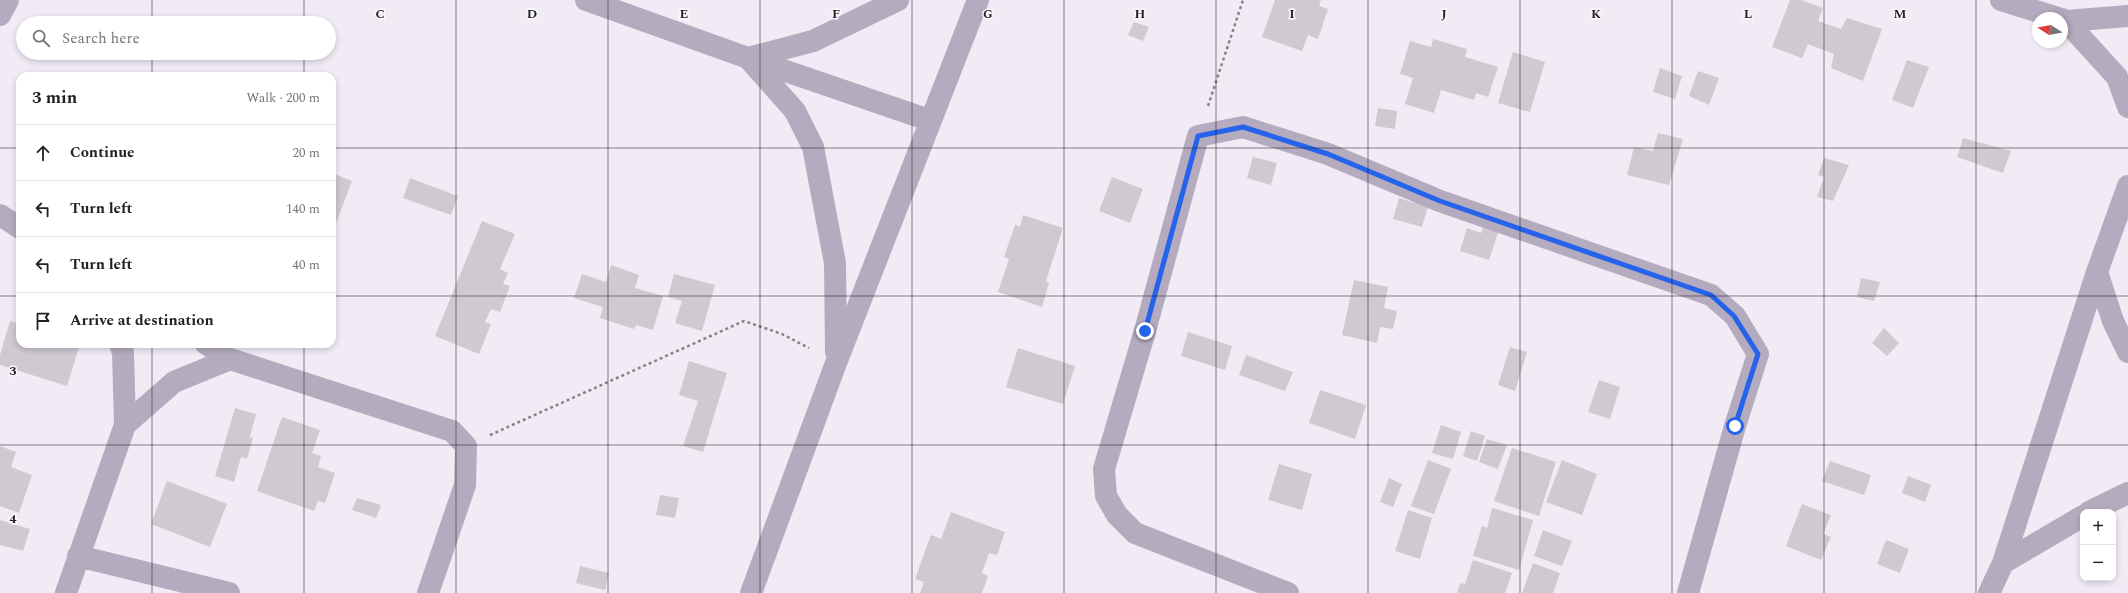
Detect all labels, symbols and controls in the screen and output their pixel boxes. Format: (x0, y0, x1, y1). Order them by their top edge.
text: C (375, 4, 385, 24)
text: D (527, 4, 537, 24)
text: E (680, 4, 689, 24)
text: F (832, 4, 840, 24)
text: G (983, 4, 993, 24)
text: H (1135, 4, 1146, 24)
text: I (1289, 4, 1295, 24)
text: J (1441, 4, 1447, 24)
text: K (1591, 4, 1601, 24)
text: L (1744, 4, 1752, 24)
text: M (1894, 4, 1907, 24)
north arrow (2032, 12, 2068, 48)
search box (16, 16, 336, 60)
icon: search (30, 27, 52, 49)
text: Search here (62, 27, 140, 50)
text: 3 min (32, 85, 77, 111)
text: Walk · 200 m (246, 88, 320, 108)
text: Continue (70, 141, 135, 164)
icon: ahead (32, 142, 54, 164)
text: 20 m (293, 143, 320, 163)
text: Turn left (70, 197, 132, 220)
icon: left (32, 198, 54, 220)
text: 140 m (286, 199, 320, 219)
text: Turn left (70, 253, 132, 276)
icon: left (32, 254, 54, 276)
text: 40 m (293, 255, 320, 275)
text: Arrive at destination (70, 309, 214, 332)
icon: arrive (32, 310, 54, 332)
route end (1136, 322, 1154, 340)
text: 3 (9, 361, 17, 381)
route start (1726, 417, 1744, 435)
text: 4 (9, 509, 17, 529)
map controls (2080, 509, 2116, 581)
button: + (2080, 509, 2116, 545)
button: − (2080, 545, 2116, 581)

